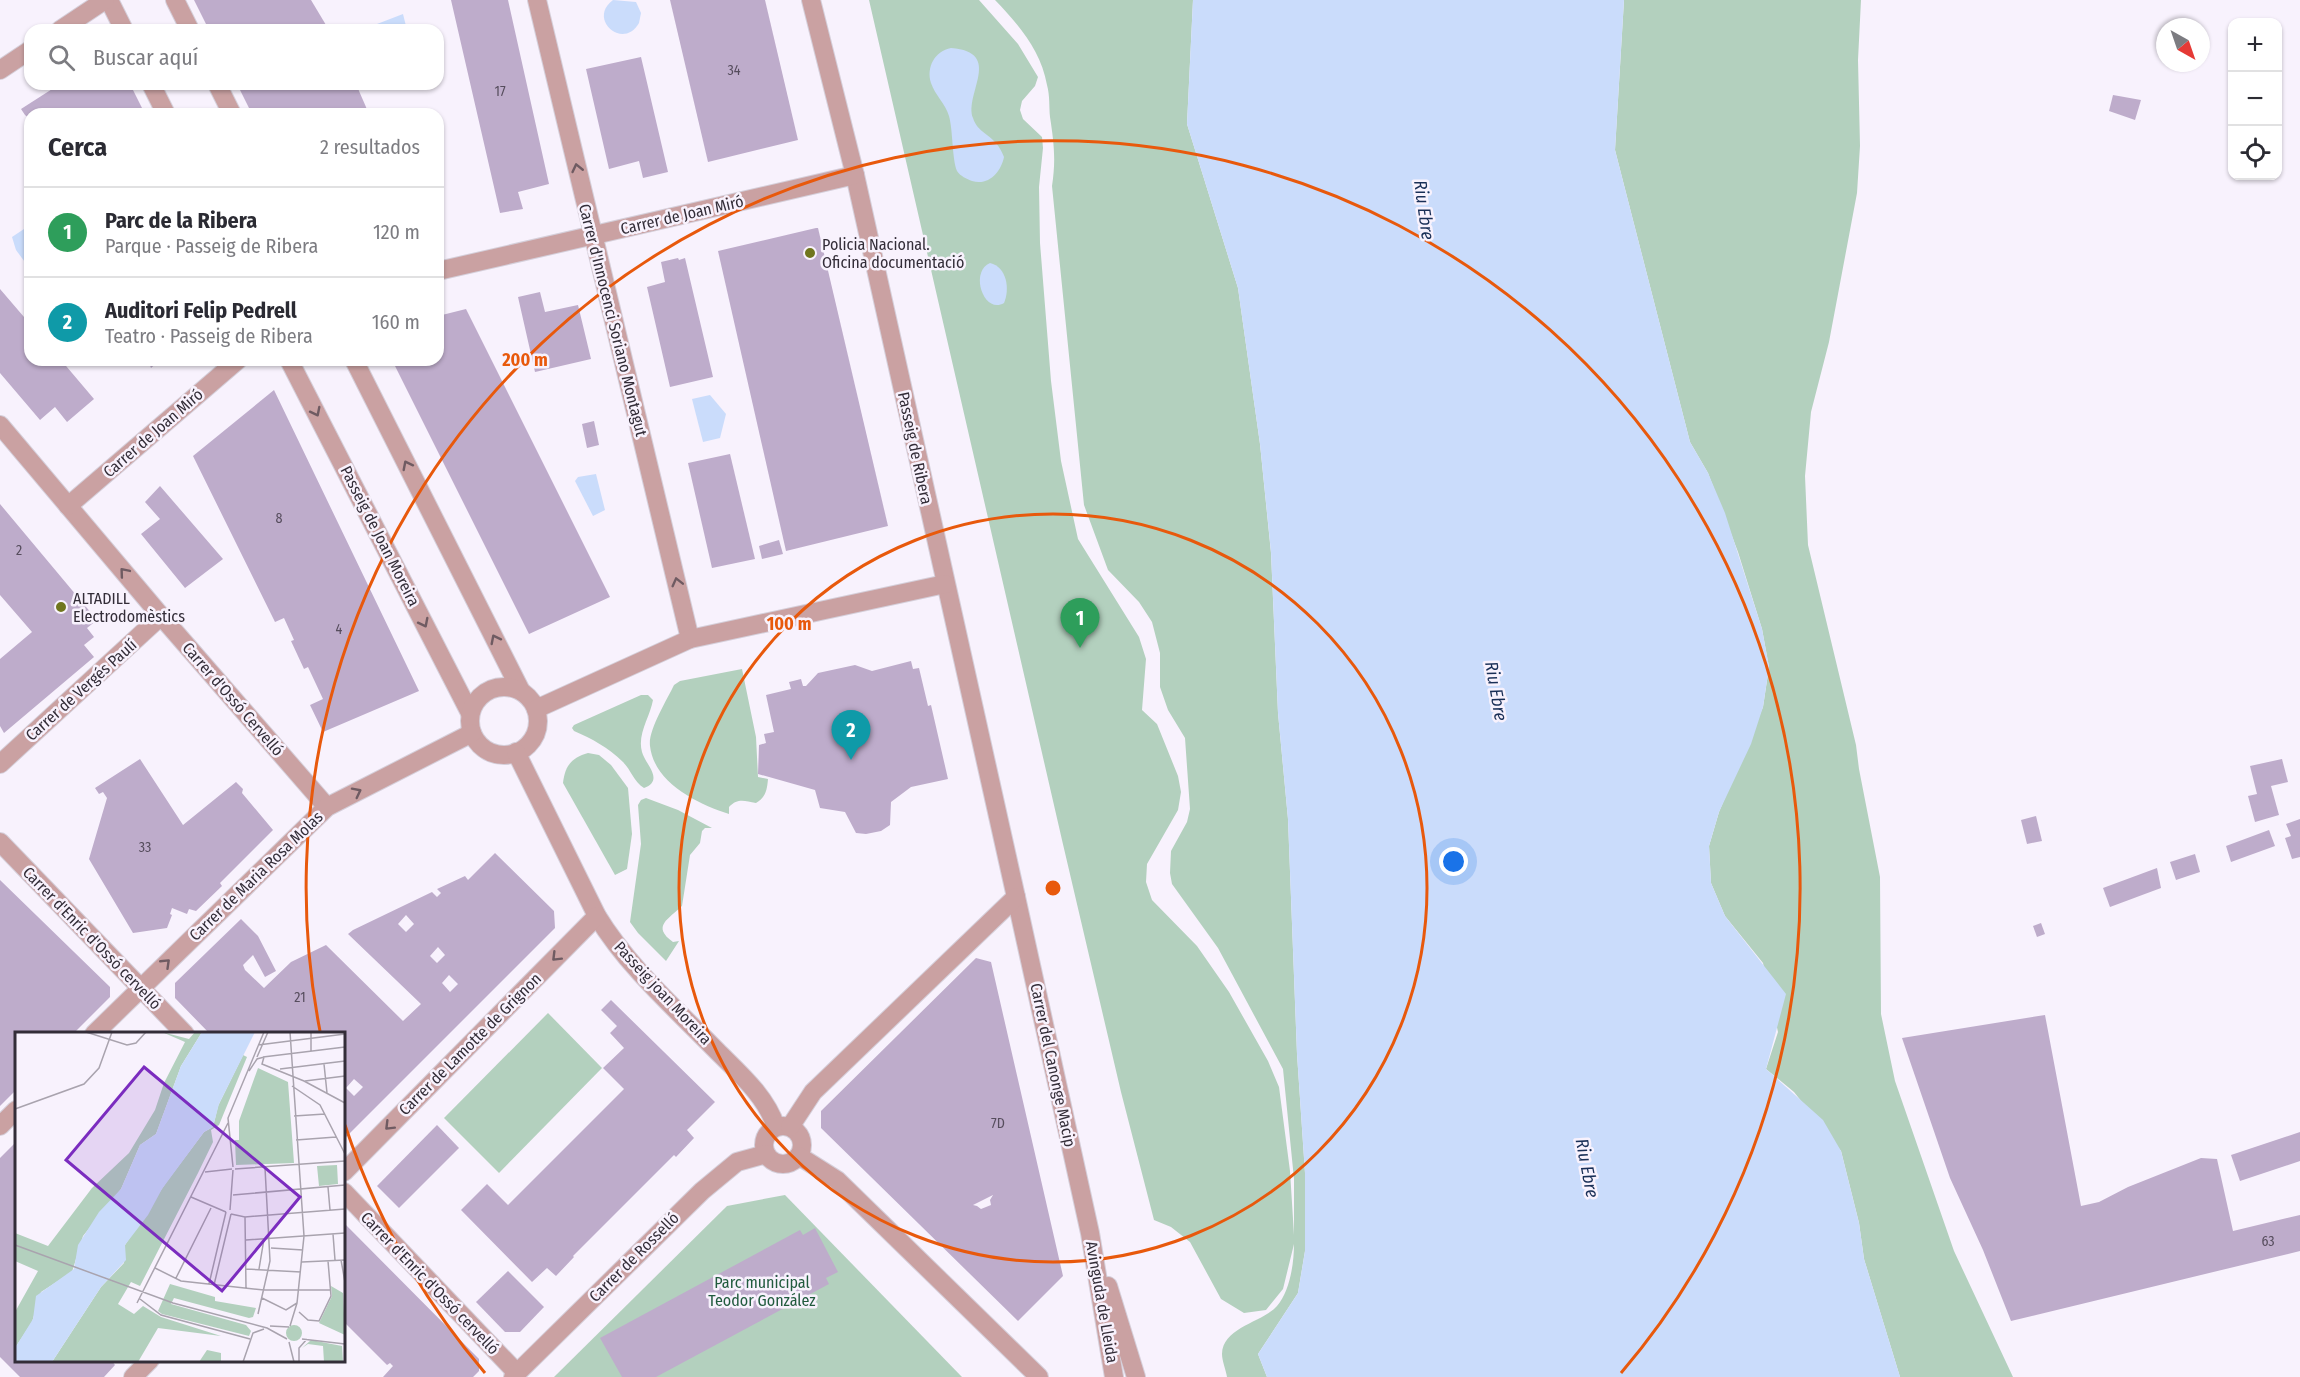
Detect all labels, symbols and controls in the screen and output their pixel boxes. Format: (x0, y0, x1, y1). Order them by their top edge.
north arrow (2156, 18, 2210, 72)
map controls (2228, 18, 2282, 180)
button: + (2228, 18, 2282, 72)
search box (24, 24, 444, 90)
icon: search (45, 41, 78, 74)
text: Buscar aquí (93, 44, 198, 71)
house number: 34 (727, 62, 741, 79)
button: − (2228, 72, 2282, 126)
house number: 17 (494, 83, 506, 100)
button: locate (2228, 126, 2282, 180)
text: Cerca (48, 132, 107, 163)
text: 2 resultados (320, 135, 420, 159)
one-way arrow (571, 163, 584, 173)
water label: Riu Ebre (1409, 179, 1439, 242)
street label: Carrer de Joan Miró (619, 192, 745, 238)
street label: Carrer d'Innocenci Soriano Montagut (575, 202, 651, 439)
text: Parc de la Ribera (105, 207, 257, 234)
text: 1 (63, 220, 72, 244)
text: 120 m (373, 220, 420, 244)
text: Parque · Passeig de Ribera (105, 234, 318, 258)
place label: Policia Nacional. Oficina documentació (822, 235, 964, 272)
marker: Policia Nacional. Oficina documentació (803, 246, 817, 260)
text: Auditori Felip Pedrell (105, 297, 297, 324)
text: 2 (63, 310, 72, 334)
text: 160 m (372, 310, 420, 334)
text: Teatro · Passeig de Ribera (105, 324, 313, 348)
text: 200 m (501, 349, 548, 371)
street label: Carrer de Joan Miró (99, 385, 207, 481)
street label: Passeig de Ribera (894, 390, 936, 506)
one-way arrow (308, 406, 320, 417)
one-way arrow (403, 460, 414, 471)
street label: Passeig de Joan Moreira (336, 463, 424, 609)
house number: 8 (276, 510, 283, 527)
house number: 2 (16, 542, 22, 559)
one-way arrow (120, 568, 131, 579)
one-way arrow (671, 578, 684, 588)
place label: ALTADILL Electrodomèstics (73, 589, 185, 626)
pin: 1 (1060, 598, 1100, 648)
marker: ALTADILL Electrodomèstics (54, 600, 68, 614)
text: 100 m (767, 613, 811, 635)
one-way arrow (417, 616, 428, 627)
house number: 4 (336, 621, 343, 638)
one-way arrow (490, 634, 502, 645)
street label: Carrer de Vergés Paulí (22, 635, 140, 745)
street label: Carrer d'Ossó Cervelló (178, 638, 288, 760)
water label: Riu Ebre (1480, 660, 1512, 723)
pin: 2 (832, 710, 870, 760)
one-way arrow (350, 788, 361, 799)
street label: Carrer de Maria Rosa Molas (185, 807, 327, 945)
house number: 33 (139, 839, 151, 856)
your location (1439, 847, 1468, 876)
street label: Carrer d'Enric d'Ossó cervelló (19, 863, 165, 1013)
centre of rings (1043, 878, 1063, 898)
street label: Passeig joan Moreira (610, 937, 716, 1049)
one-way arrow (552, 951, 563, 961)
one-way arrow (159, 959, 169, 970)
street label: Carrer de Lamotte de Grignon (395, 969, 545, 1119)
street label: Carrer del Canonge Macip (1026, 981, 1080, 1149)
house number: 21 (294, 989, 306, 1006)
inset map (15, 1032, 345, 1362)
house number: 7D (991, 1115, 1005, 1132)
one-way arrow (386, 1118, 397, 1129)
water label: Riu Ebre (1570, 1136, 1604, 1200)
street label: Carrer d'Enric d'Ossó cervelló (357, 1208, 503, 1358)
street label: Carrer de Rosselló (585, 1208, 683, 1306)
house number: 63 (2261, 1233, 2275, 1250)
street label: Avinguda de Lleida (1082, 1240, 1122, 1365)
park label: Parc municipal Teodor González (708, 1273, 816, 1310)

